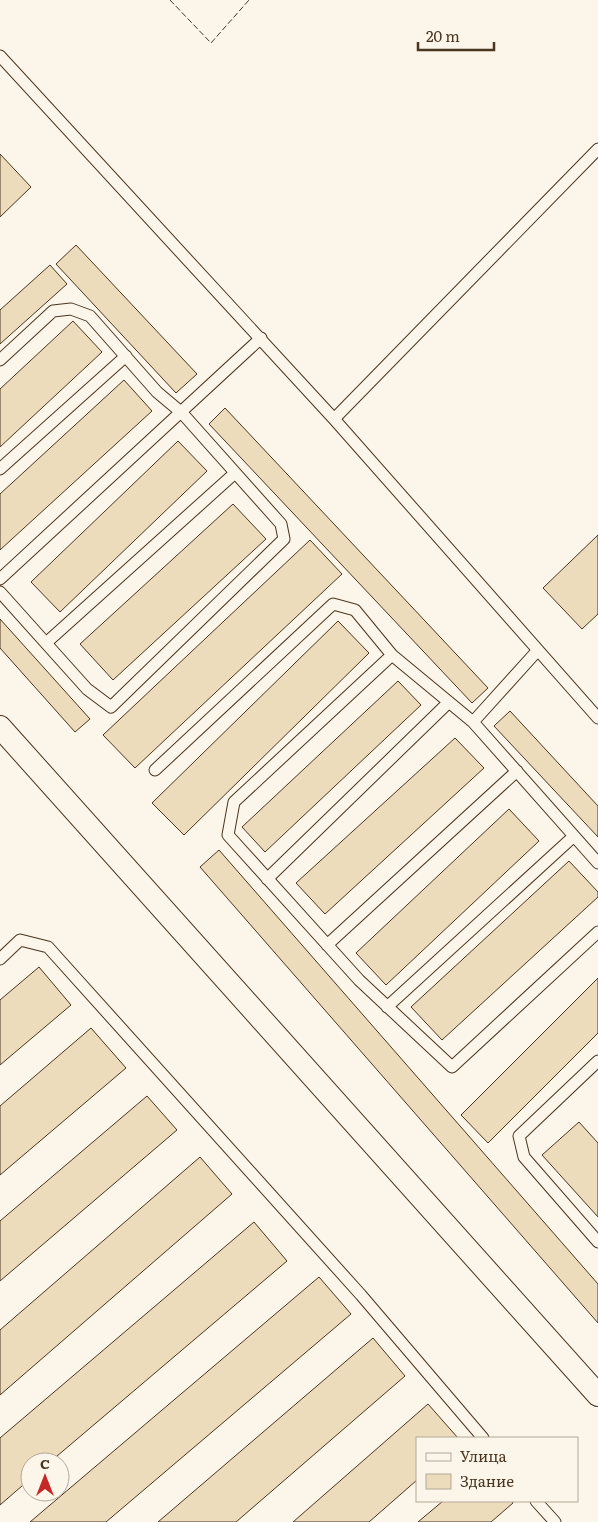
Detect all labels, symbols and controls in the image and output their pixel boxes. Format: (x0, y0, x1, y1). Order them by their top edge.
scale bar (418, 20, 494, 52)
text: 20 m (426, 24, 460, 47)
legend (416, 1437, 578, 1502)
text: Улица (460, 1444, 508, 1467)
north arrow (20, 1452, 70, 1502)
text: С (40, 1453, 50, 1473)
text: Здание (460, 1469, 514, 1492)

